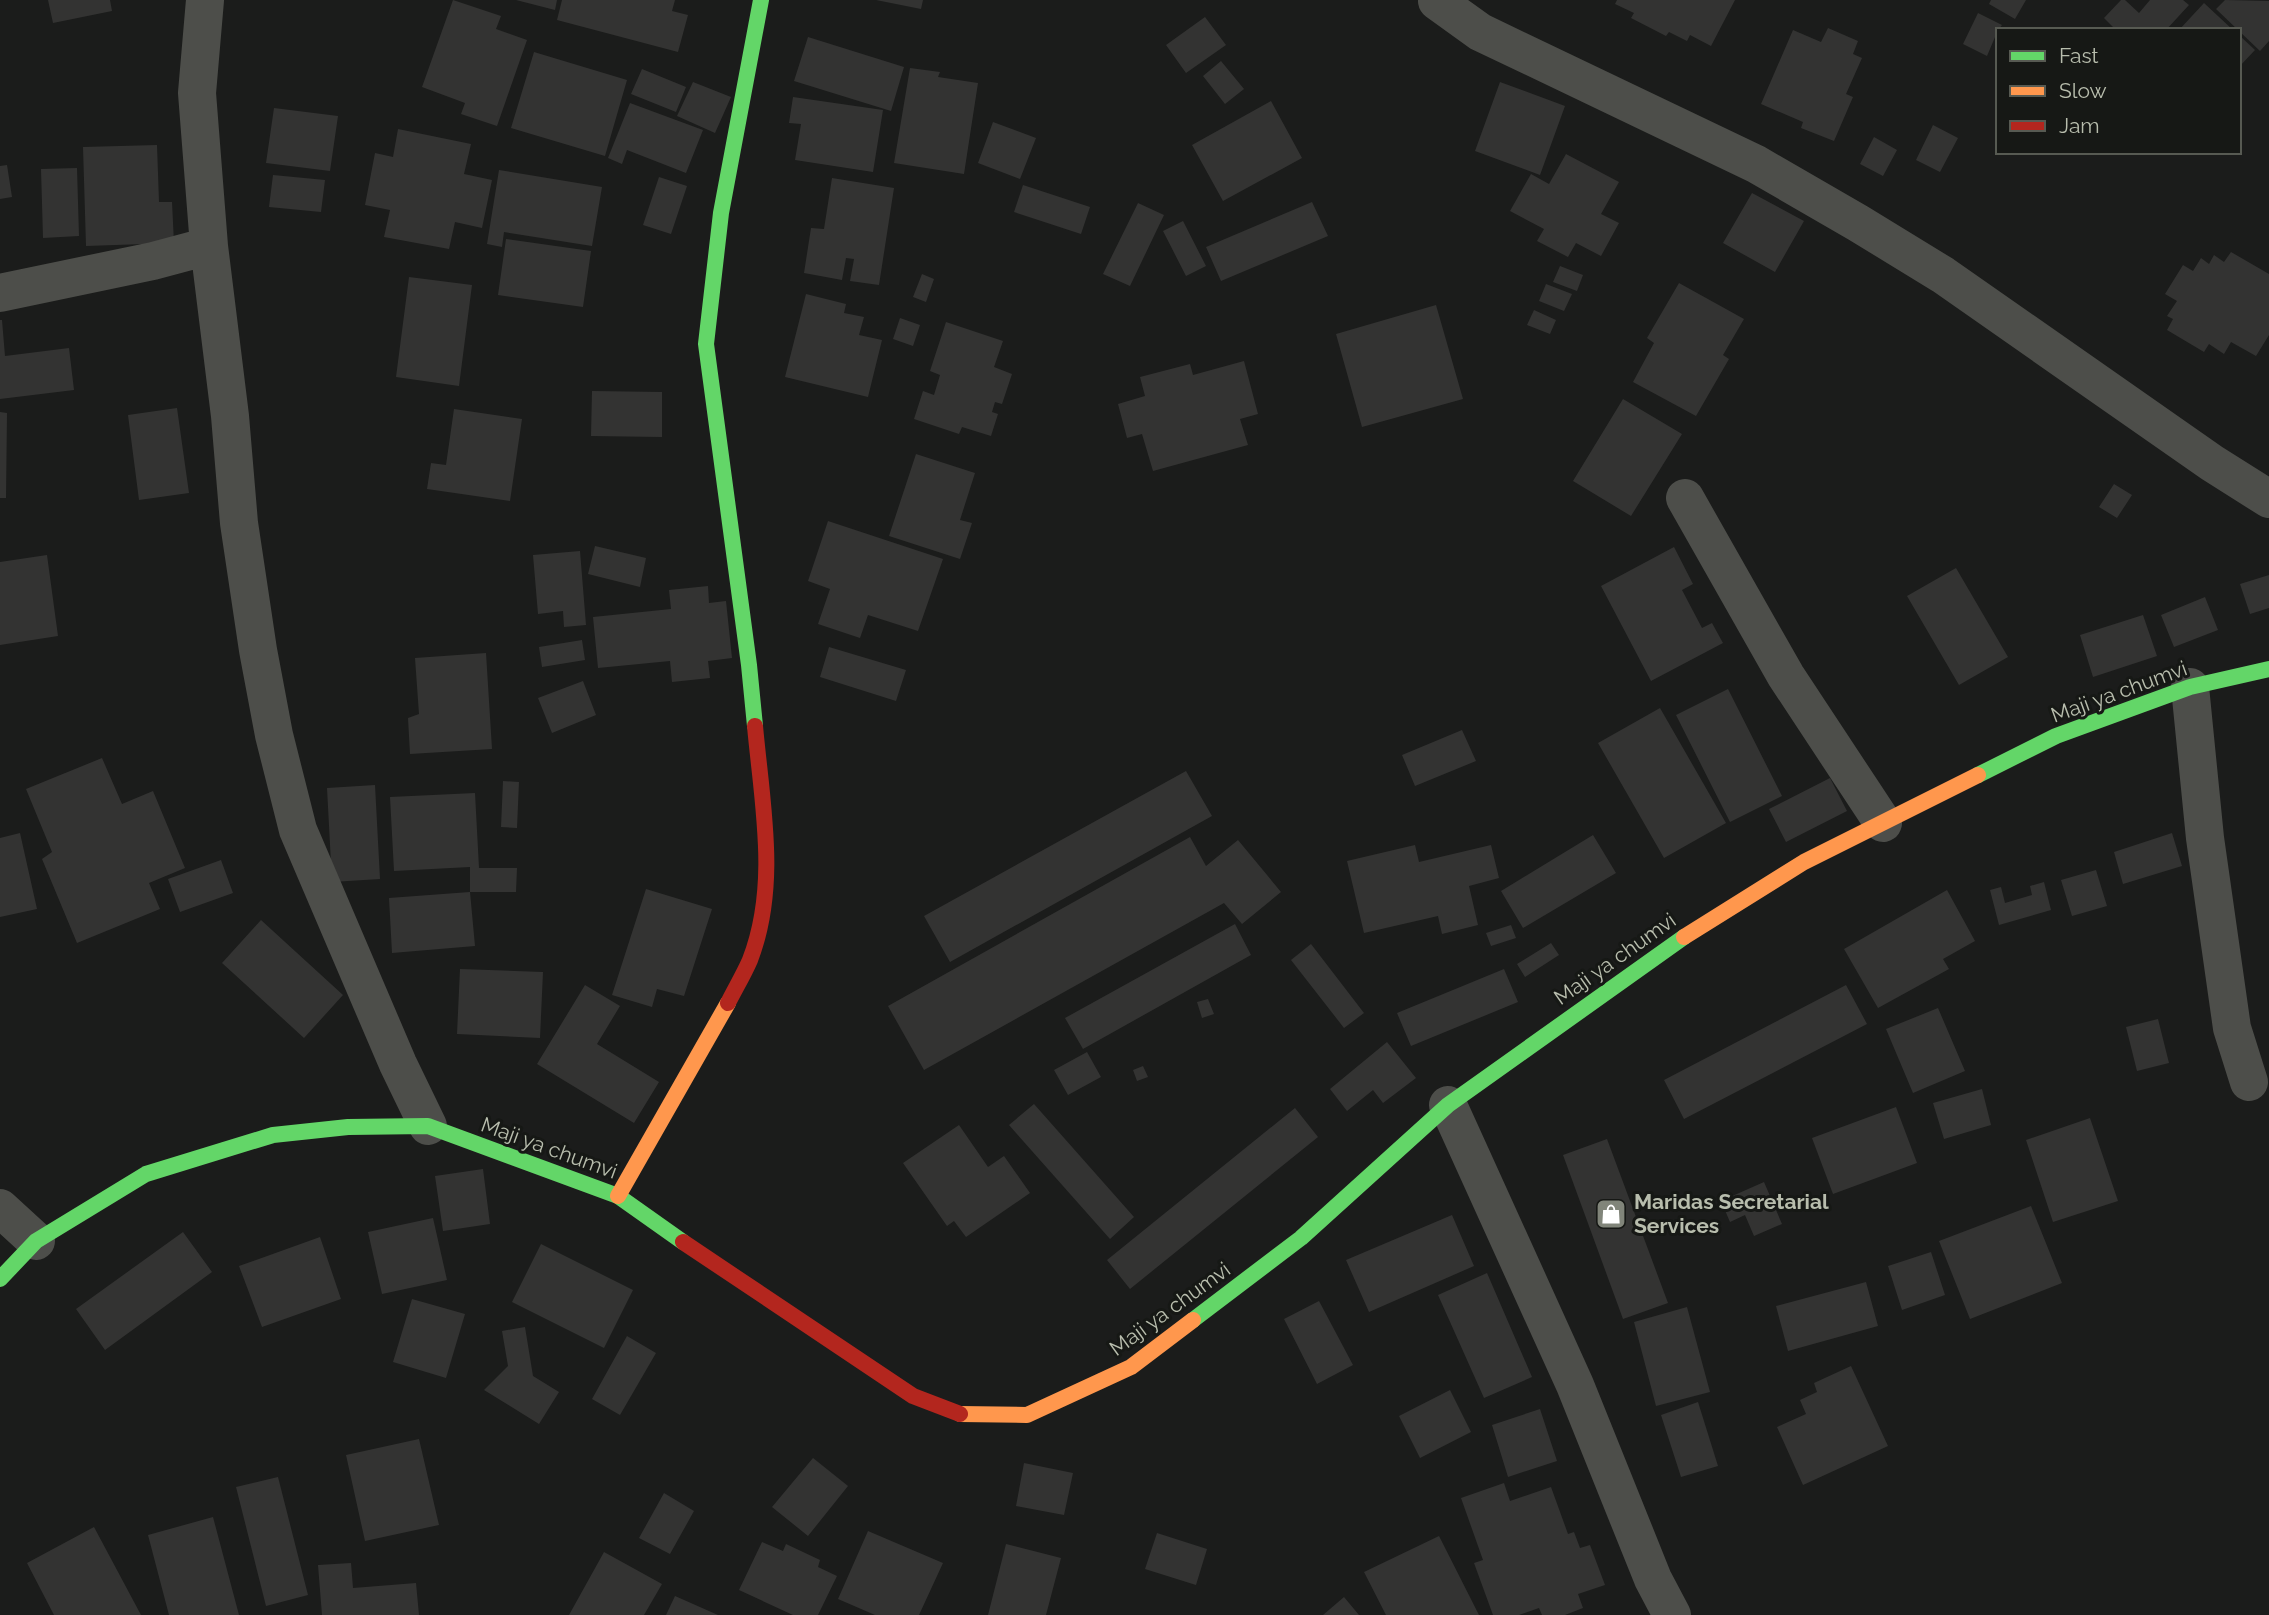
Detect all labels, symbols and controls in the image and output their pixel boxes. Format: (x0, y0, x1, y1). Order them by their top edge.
legend (1996, 28, 2241, 154)
text: Fast (2059, 43, 2099, 68)
text: Slow (2059, 78, 2107, 103)
text: Jam (2059, 113, 2100, 138)
street label: Maji ya chumvi (2047, 655, 2190, 728)
street label: Maji ya chumvi (1549, 907, 1680, 1010)
street label: Maji ya chumvi (478, 1111, 621, 1184)
place label: Maridas Secretarial Services (1634, 1189, 1829, 1238)
shop icon: Maridas Secretarial Services (1594, 1197, 1628, 1231)
street label: Maji ya chumvi (1105, 1257, 1235, 1361)

